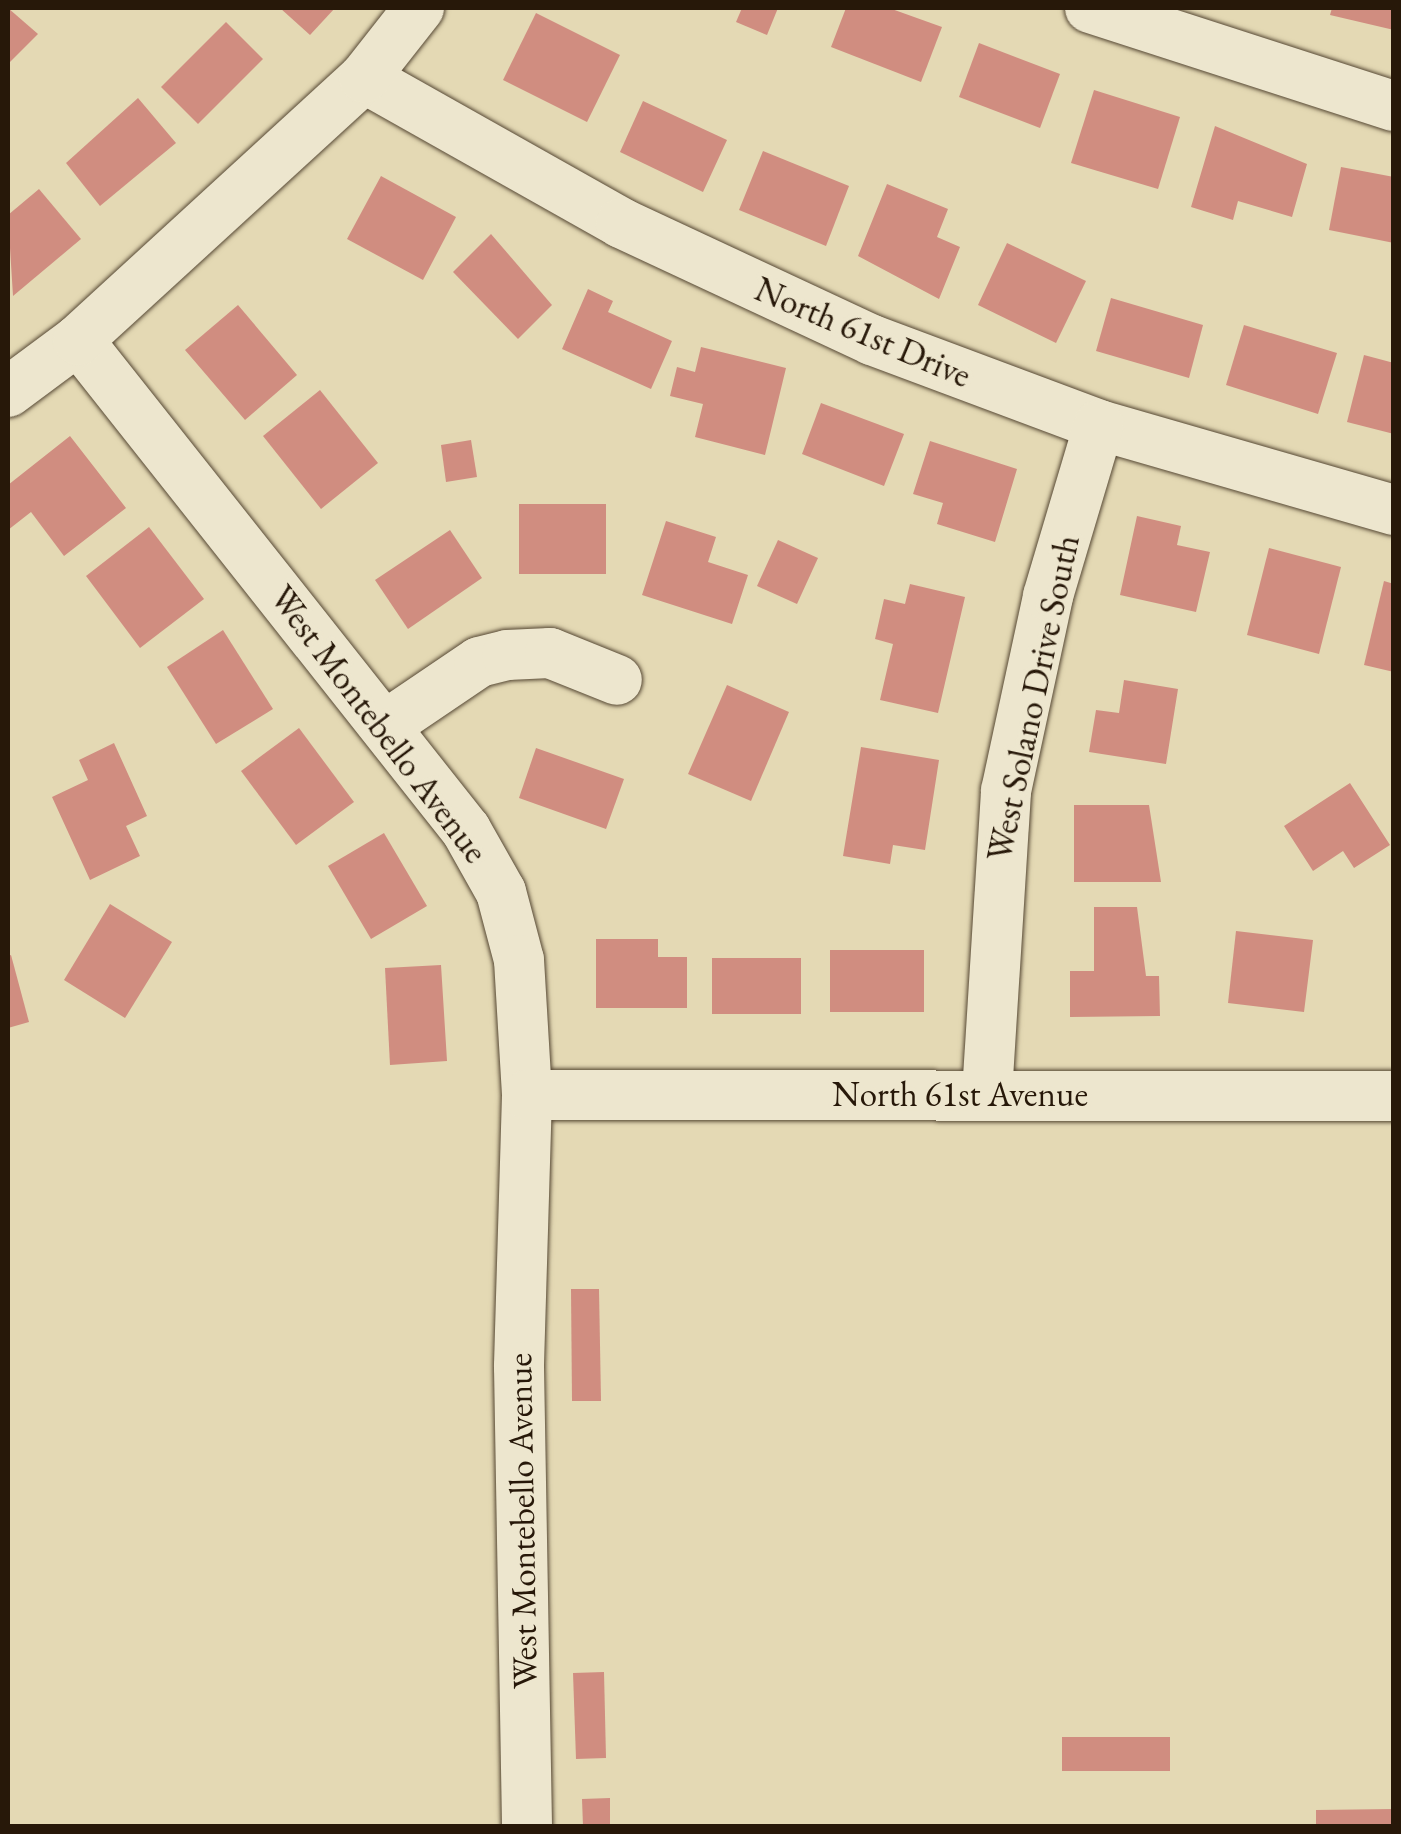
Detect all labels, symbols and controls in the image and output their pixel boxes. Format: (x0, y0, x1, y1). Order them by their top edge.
street label: North 61st Drive (749, 268, 977, 396)
street label: West Solano Drive South (978, 531, 1088, 865)
street label: West Montebello Avenue (261, 577, 497, 871)
street label: North 61st Avenue (832, 1073, 1088, 1115)
street label: West Montebello Avenue (498, 1353, 546, 1689)

